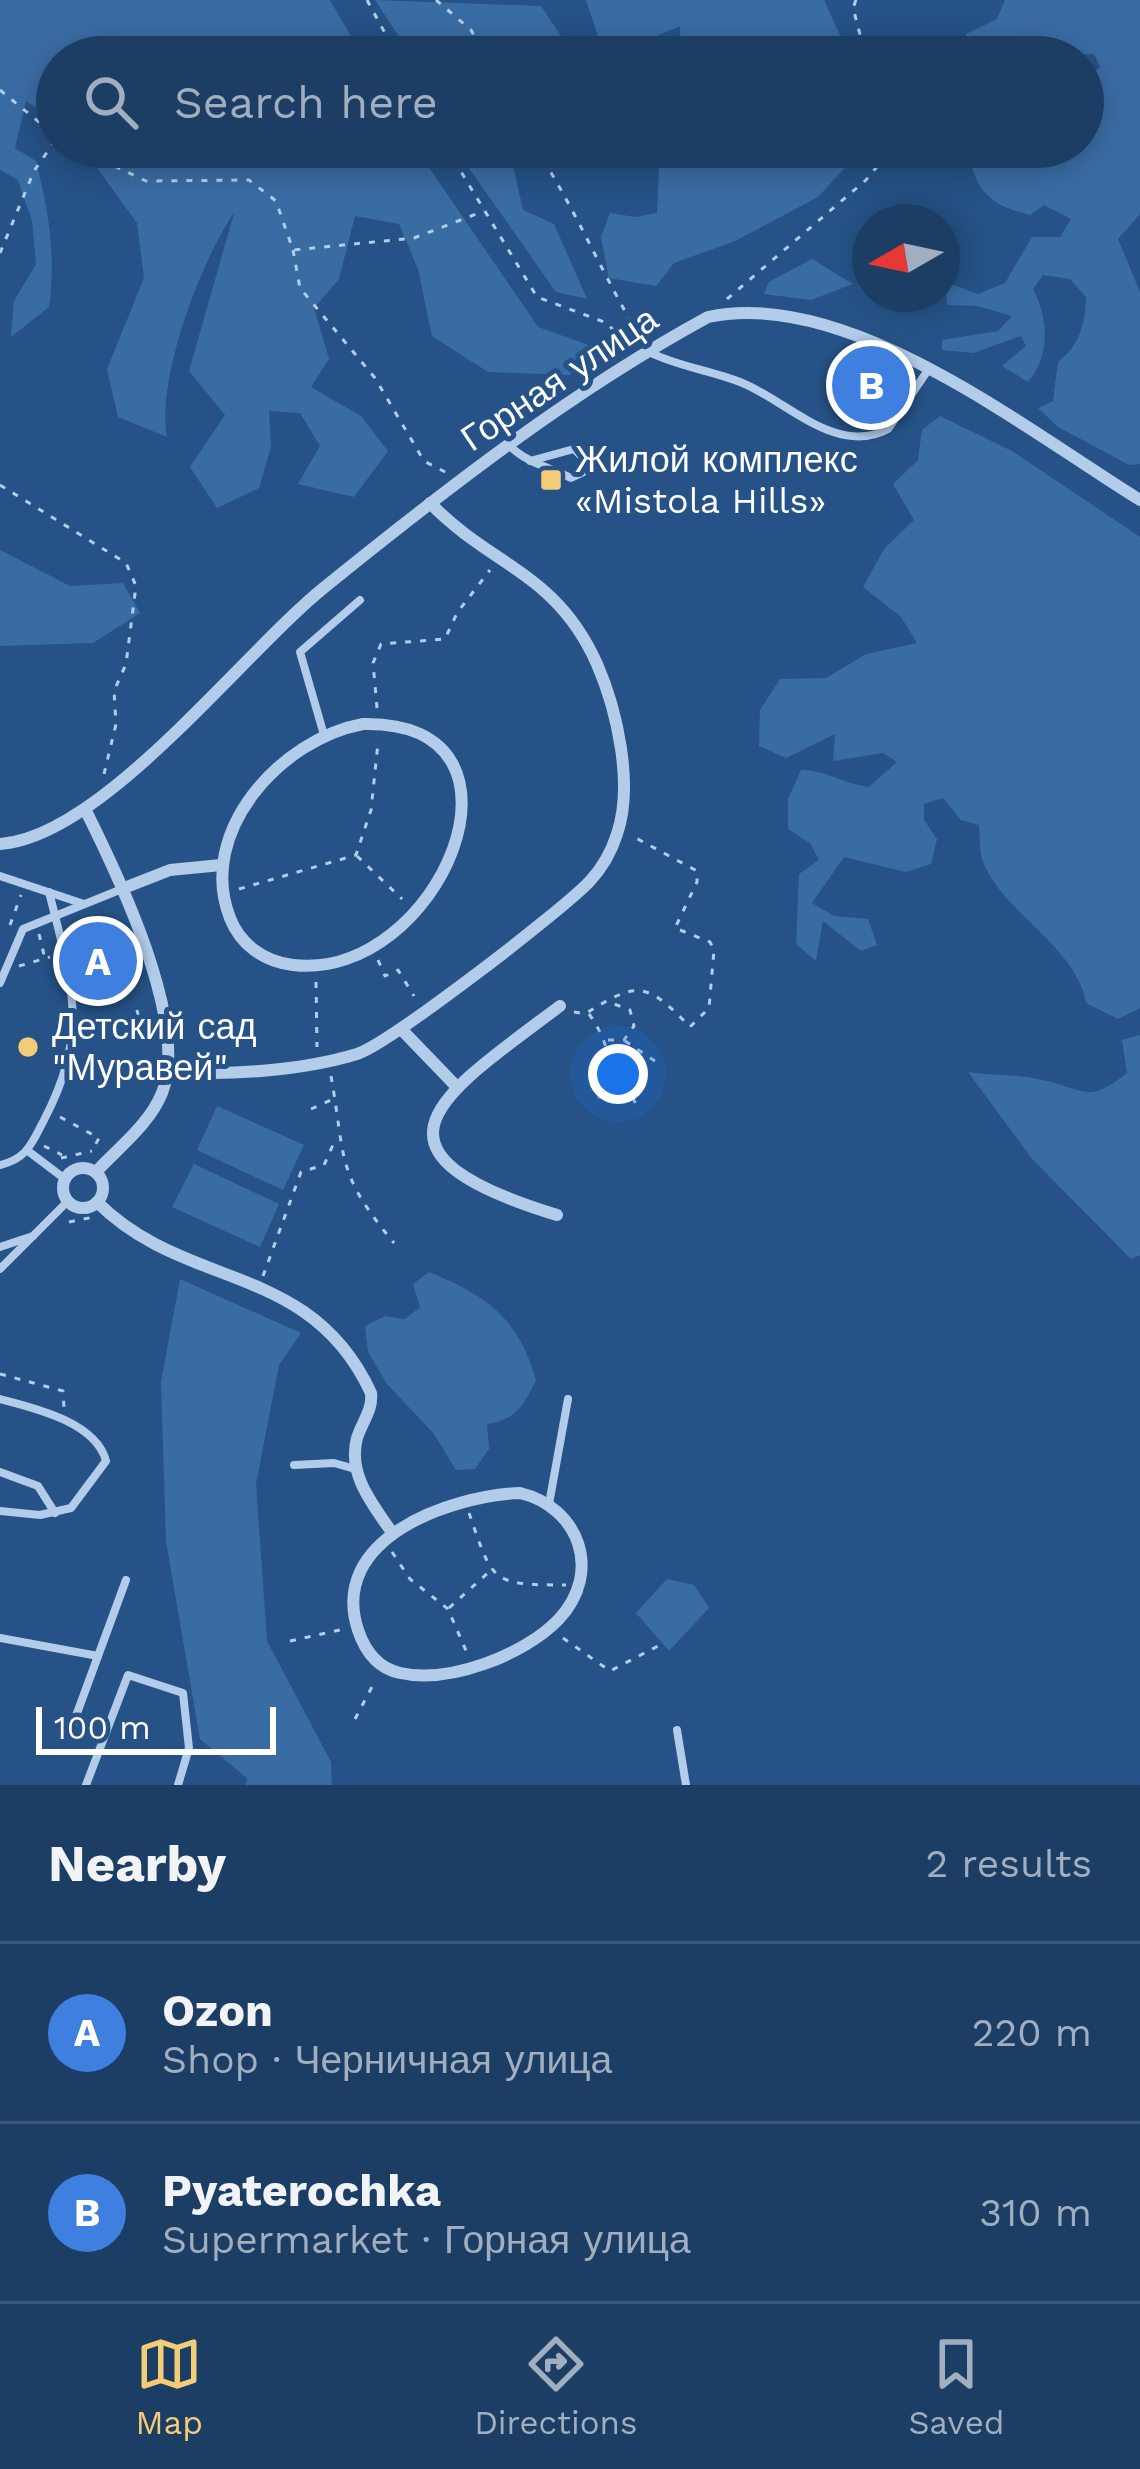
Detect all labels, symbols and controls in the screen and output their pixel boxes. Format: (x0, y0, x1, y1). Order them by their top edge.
search box (36, 36, 1104, 168)
icon: search (78, 69, 144, 135)
text: Search here (174, 76, 438, 129)
north arrow (852, 204, 960, 312)
street label: Горная улица (453, 297, 667, 460)
pin: B (832, 340, 910, 430)
place label: Жилой комплекс «Mistola Hills» (575, 439, 858, 522)
marker: Жилой комплекс «Mistola Hills» (538, 467, 564, 493)
pin: A (59, 916, 137, 1006)
place label: Детский сад "Муравей" (52, 1006, 257, 1089)
marker: Детский сад "Муравей" (15, 1034, 41, 1060)
your location (588, 1044, 648, 1104)
scale bar (36, 1701, 276, 1754)
text: 100 m (54, 1708, 151, 1747)
text: Nearby (48, 1834, 226, 1893)
text: 2 results (926, 1841, 1092, 1886)
text: Ozon (162, 1984, 273, 2037)
text: A (74, 2010, 100, 2055)
text: 220 m (972, 2010, 1092, 2055)
text: Shop · Черничная улица (162, 2037, 612, 2082)
text: Pyaterochka (162, 2164, 441, 2217)
text: B (74, 2190, 100, 2235)
text: 310 m (979, 2190, 1092, 2235)
text: Supermarket · Горная улица (162, 2217, 691, 2262)
tab: Map (136, 2331, 203, 2442)
tab: Directions (474, 2331, 637, 2442)
tab: Saved (909, 2331, 1004, 2442)

